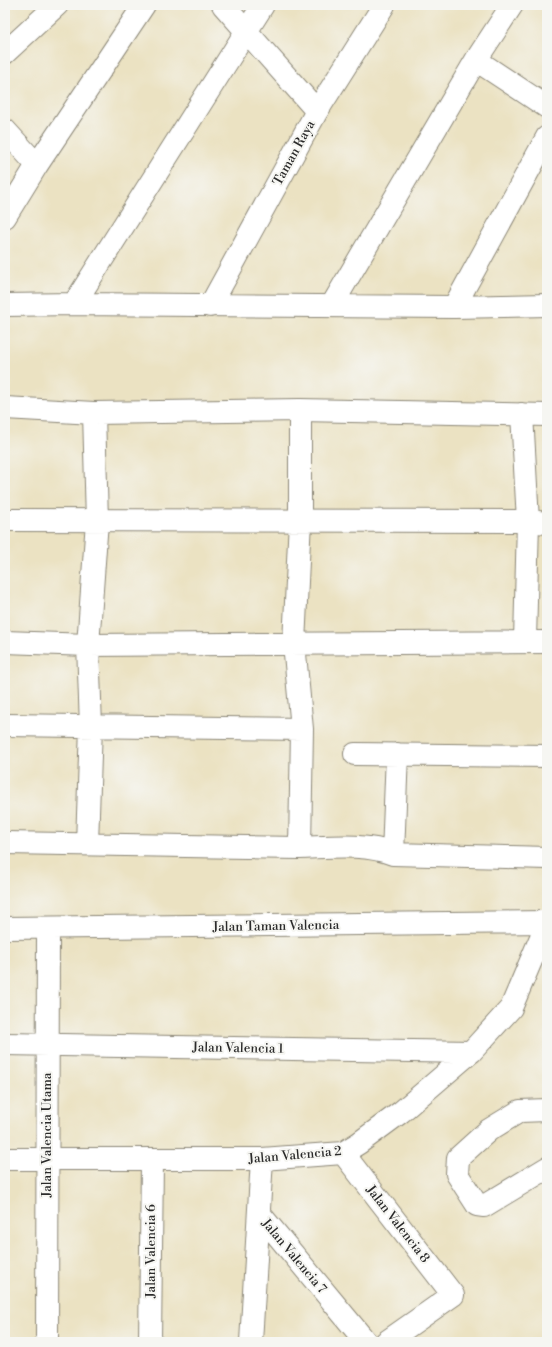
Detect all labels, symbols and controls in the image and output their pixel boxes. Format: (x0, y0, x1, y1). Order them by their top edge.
street label: Taman Raya (270, 117, 319, 188)
street label: Jalan Taman Valencia (212, 917, 340, 935)
street label: Jalan Valencia 1 (191, 1039, 284, 1057)
street label: Jalan Valencia Utama (39, 1072, 55, 1198)
street label: Jalan Valencia 2 (247, 1143, 342, 1167)
street label: Jalan Valencia 8 (362, 1181, 433, 1266)
street label: Jalan Valencia 6 (143, 1204, 159, 1299)
street label: Jalan Valencia 7 (257, 1215, 330, 1297)

